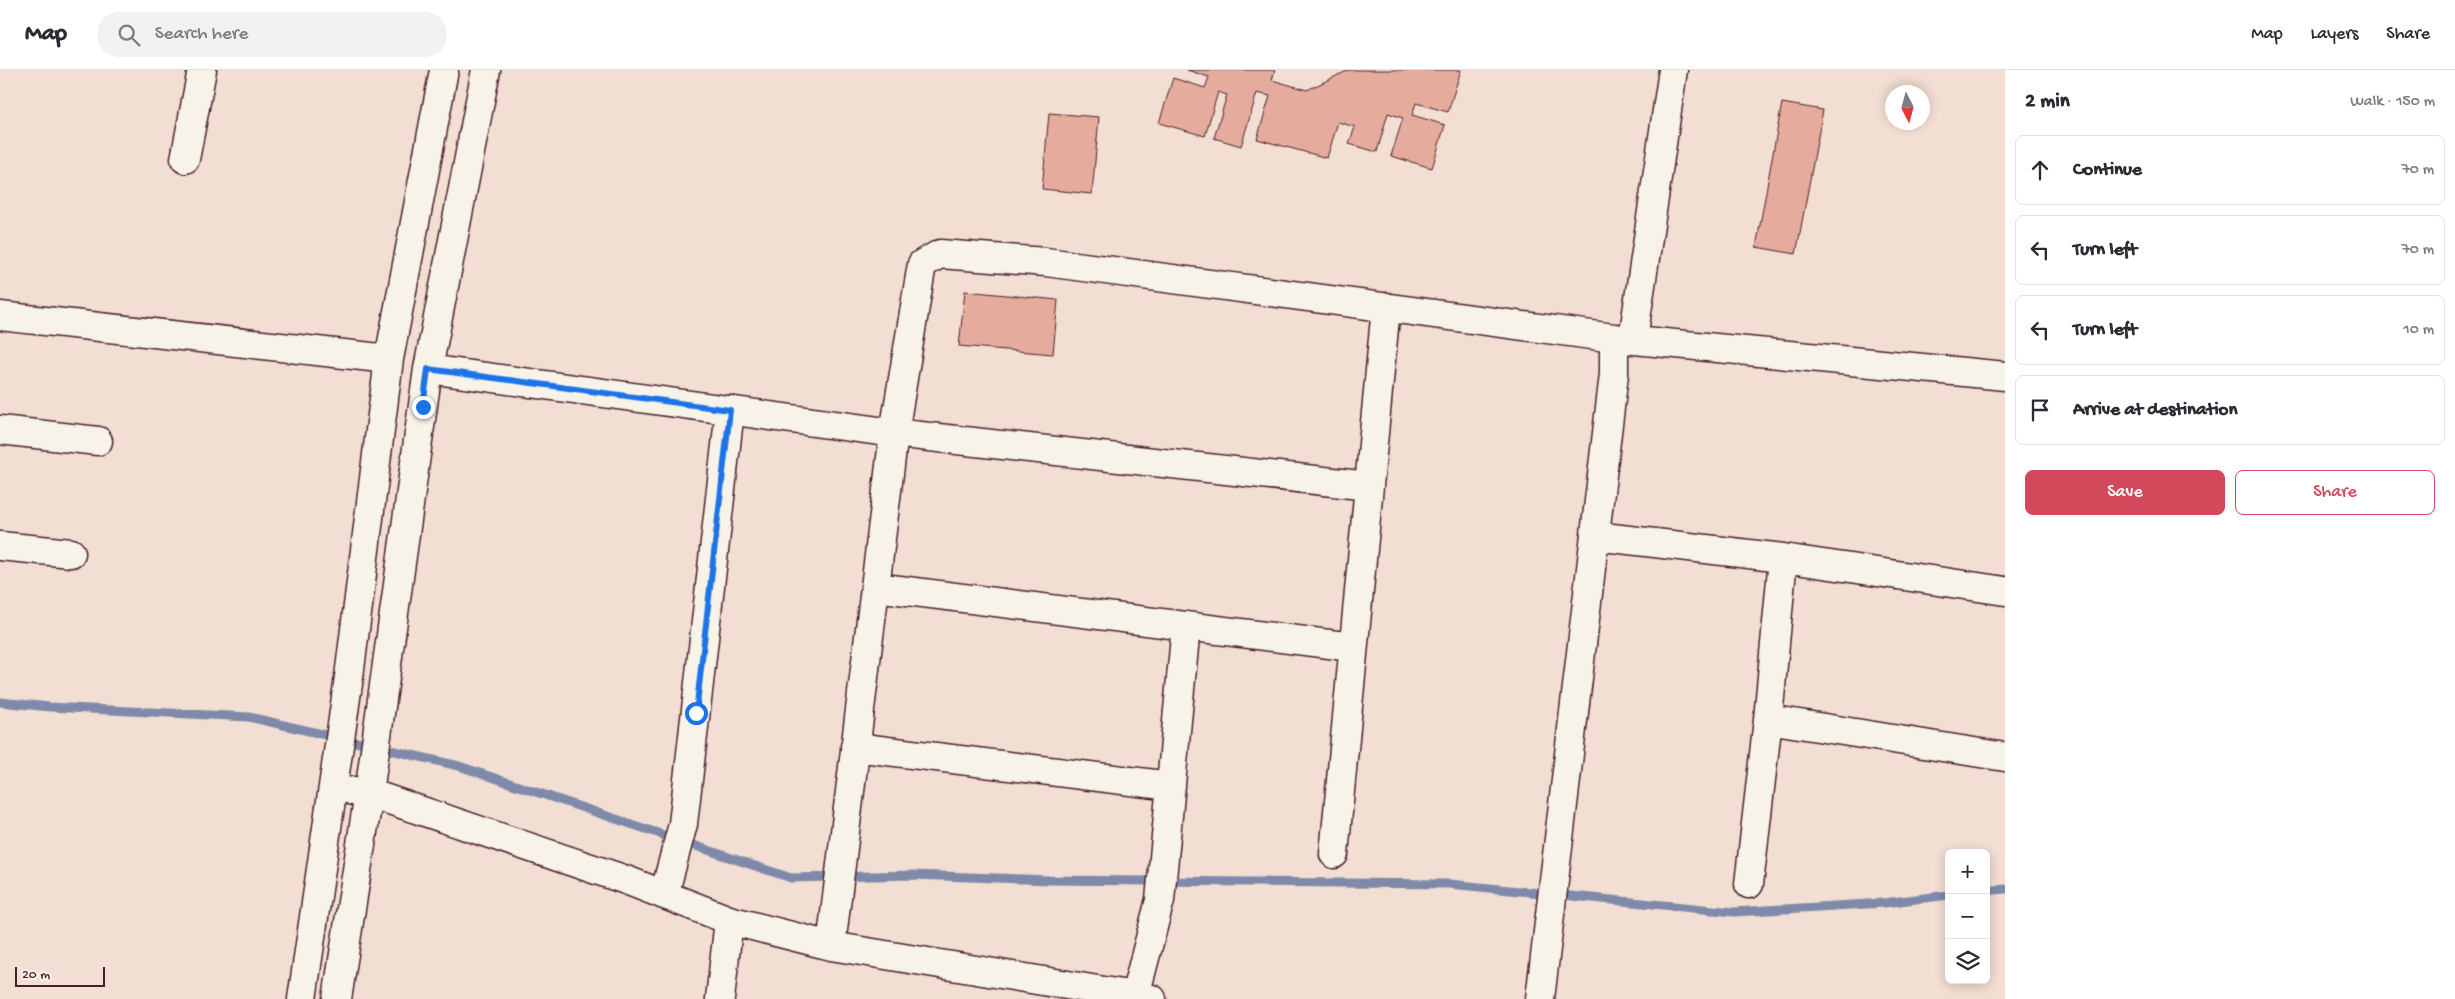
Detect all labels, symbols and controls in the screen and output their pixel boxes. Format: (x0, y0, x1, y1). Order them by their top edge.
search box (97, 12, 447, 57)
text: Map (25, 20, 67, 49)
icon: search (115, 21, 143, 49)
text: Search here (155, 23, 248, 46)
text: Map (2251, 24, 2283, 45)
text: Layers (2311, 24, 2358, 45)
text: Share (2386, 24, 2430, 45)
north arrow (1885, 85, 1930, 130)
text: 2 min (2025, 90, 2070, 115)
text: Walk · 150 m (2350, 93, 2435, 112)
icon: ahead (2026, 156, 2054, 184)
text: Continue (2073, 159, 2142, 182)
text: 70 m (2401, 161, 2434, 180)
icon: left (2026, 236, 2054, 264)
text: Turn left (2073, 239, 2137, 262)
text: 70 m (2401, 241, 2434, 260)
icon: left (2026, 316, 2054, 344)
text: Turn left (2073, 319, 2137, 342)
text: 10 m (2403, 321, 2434, 340)
route end (412, 396, 435, 419)
icon: arrive (2026, 396, 2054, 424)
text: Arrive at destination (2073, 399, 2237, 422)
button: Save (2025, 470, 2225, 515)
button: Share (2235, 470, 2435, 515)
route start (685, 702, 708, 725)
map controls (1945, 849, 1990, 984)
button: + (1945, 849, 1990, 894)
button: − (1945, 894, 1990, 939)
button: layers (1945, 939, 1990, 984)
scale bar (15, 964, 105, 987)
text: 20 m (22, 967, 50, 984)

